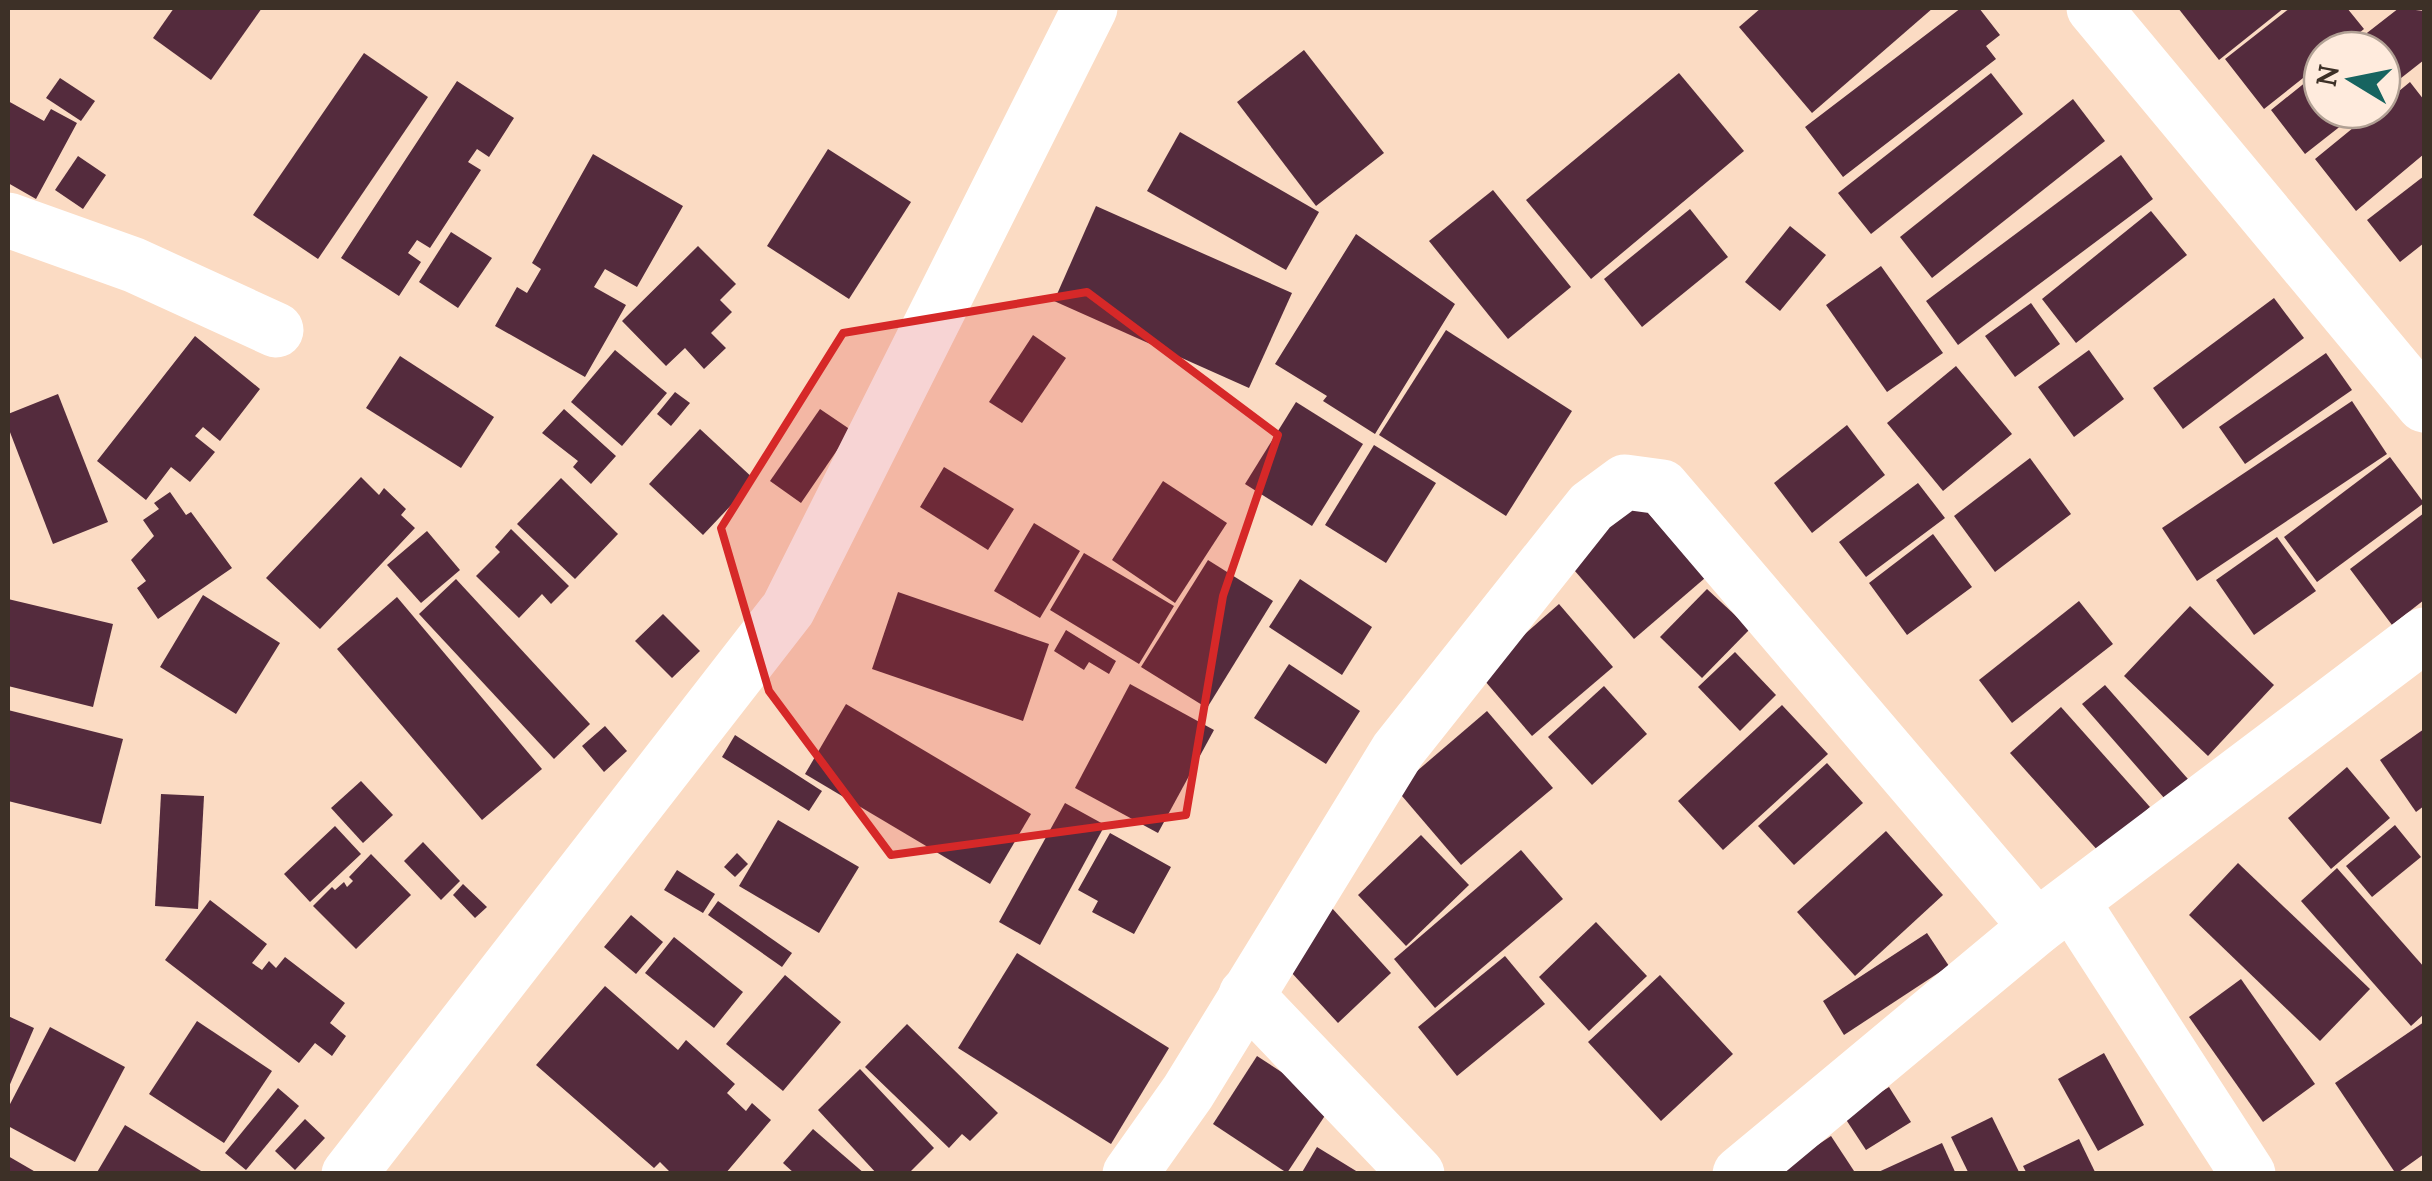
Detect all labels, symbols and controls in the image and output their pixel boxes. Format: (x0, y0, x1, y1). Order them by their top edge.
north arrow (2302, 30, 2402, 130)
text: N (2308, 62, 2347, 89)

